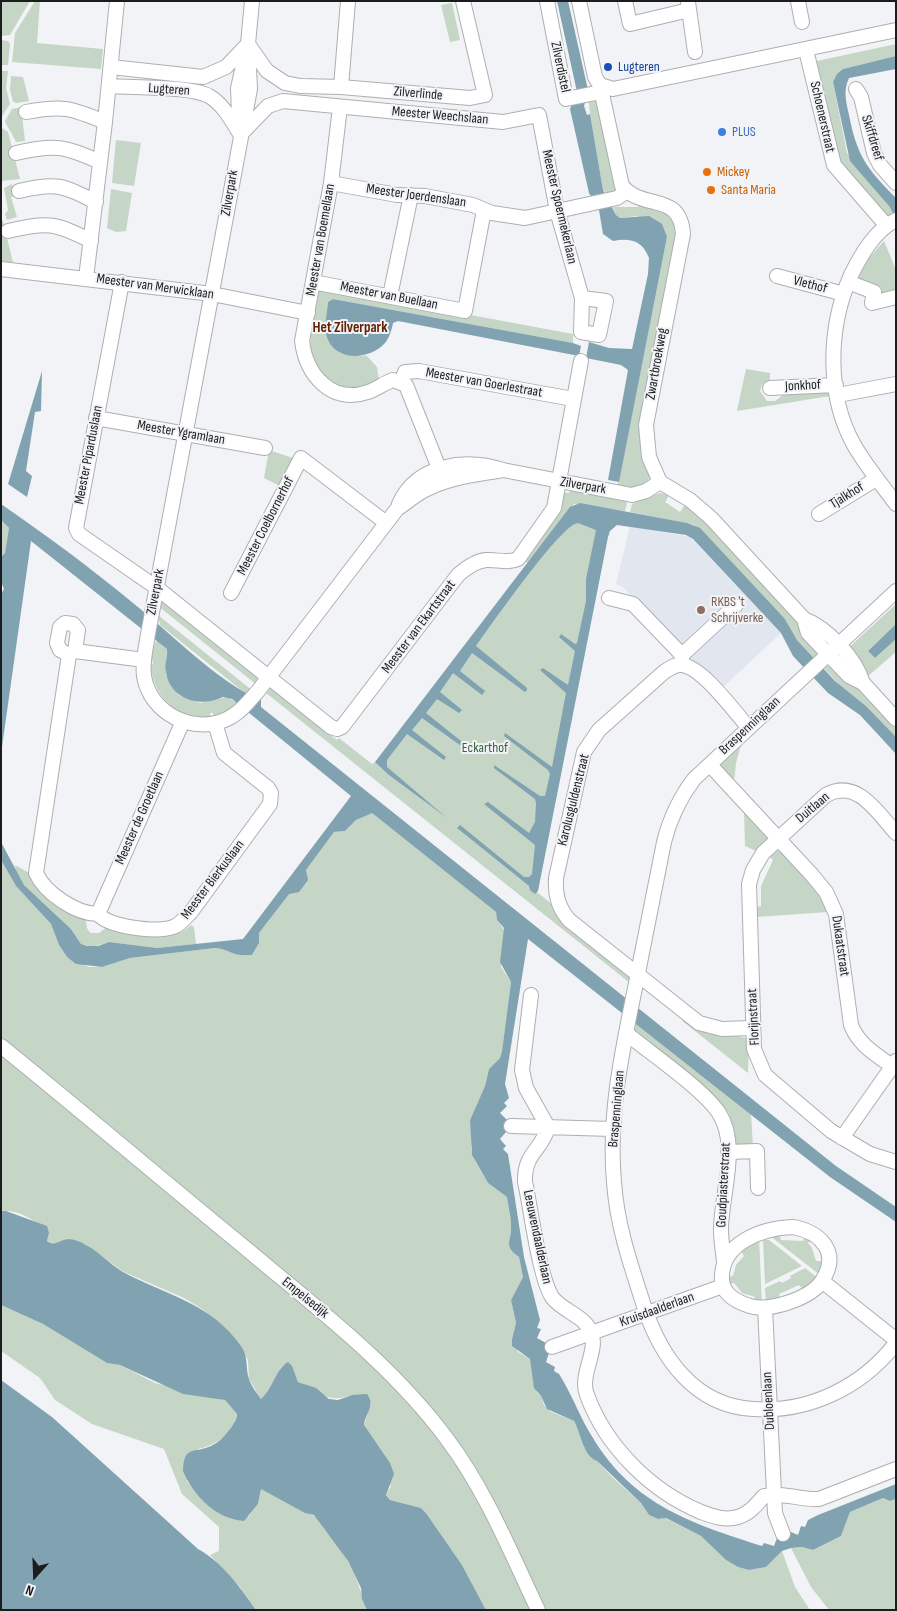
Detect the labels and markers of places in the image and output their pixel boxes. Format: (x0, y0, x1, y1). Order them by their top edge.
place label: Lugteren (618, 59, 660, 75)
marker: Lugteren (602, 61, 614, 73)
place label: PLUS (732, 124, 756, 140)
marker: PLUS (716, 126, 728, 138)
place label: Mickey (717, 164, 750, 180)
marker: Mickey (701, 166, 713, 178)
place label: Santa Maria (721, 182, 776, 198)
marker: Santa Maria (705, 184, 717, 196)
place label: RKBS 't Schrijverke (711, 594, 763, 626)
marker: RKBS 't Schrijverke (695, 604, 707, 616)

